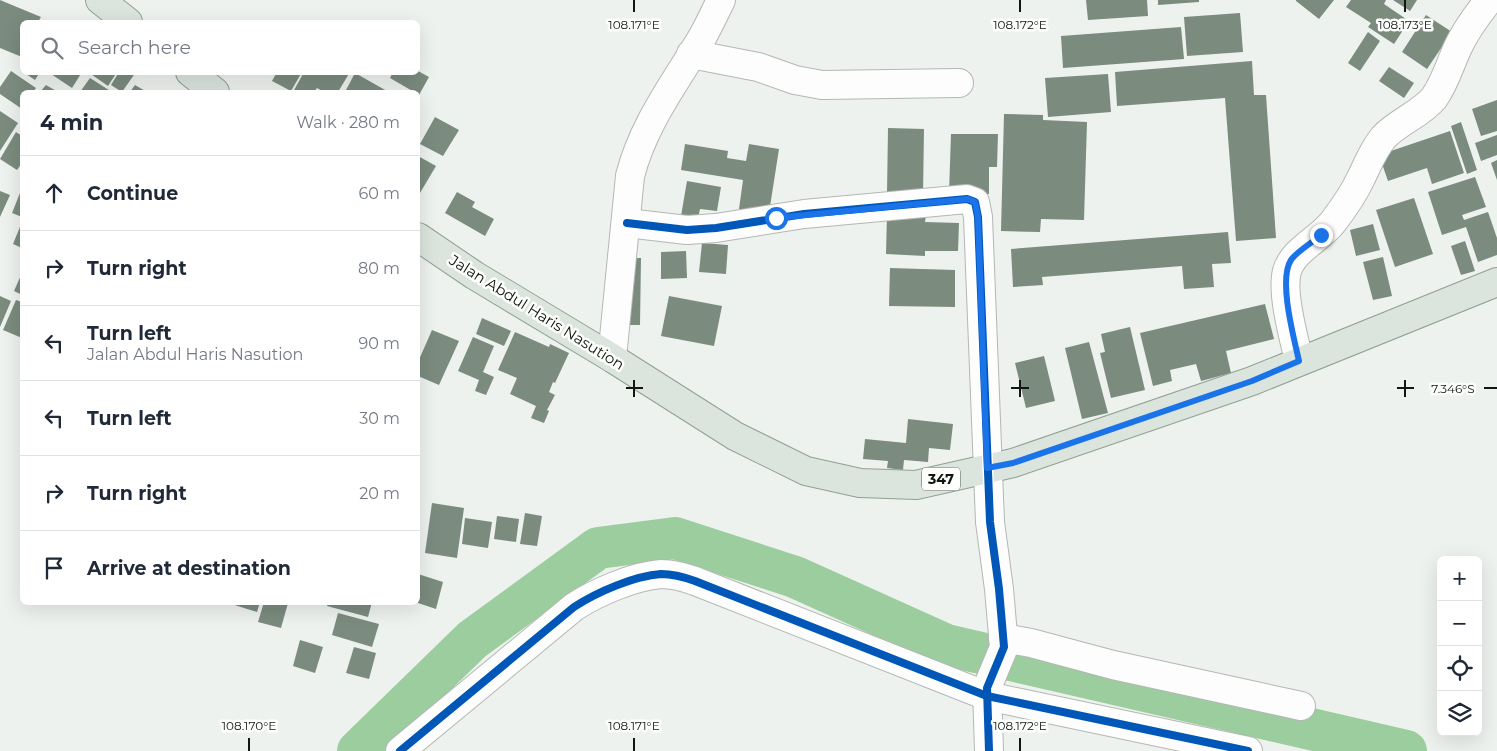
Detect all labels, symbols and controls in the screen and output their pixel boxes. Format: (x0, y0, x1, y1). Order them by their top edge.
text: 108.171°E (608, 17, 660, 32)
text: 108.172°E (993, 17, 1047, 32)
text: 108.173°E (1378, 17, 1432, 32)
search box (20, 20, 420, 75)
icon: search (38, 34, 66, 62)
text: Search here (78, 36, 191, 59)
text: 4 min (40, 110, 103, 135)
text: Walk · 280 m (296, 113, 400, 132)
icon: ahead (40, 179, 68, 207)
text: Continue (87, 182, 178, 205)
text: 60 m (358, 184, 400, 203)
route start (765, 207, 788, 230)
route end (1310, 224, 1333, 247)
street label: Jalan Abdul Haris Nasution (445, 250, 628, 374)
icon: right (40, 254, 68, 282)
text: Turn right (87, 257, 187, 280)
text: 80 m (358, 259, 400, 278)
text: Turn left (87, 322, 172, 345)
icon: left (40, 329, 68, 357)
text: 90 m (358, 334, 400, 353)
text: Jalan Abdul Haris Nasution (87, 345, 303, 364)
text: 7.346°S (1431, 381, 1475, 396)
icon: left (40, 404, 68, 432)
text: Turn left (87, 407, 172, 430)
text: 30 m (359, 409, 400, 428)
road number: 347 (922, 468, 960, 490)
icon: right (40, 479, 68, 507)
text: Turn right (87, 482, 187, 505)
text: 20 m (359, 484, 400, 503)
icon: arrive (40, 554, 68, 582)
map controls (1437, 556, 1482, 736)
button: + (1437, 556, 1482, 601)
text: Arrive at destination (87, 557, 291, 580)
button: − (1437, 601, 1482, 646)
button: locate (1437, 646, 1482, 691)
button: layers (1437, 691, 1482, 736)
text: 108.170°E (222, 718, 276, 733)
text: 108.171°E (608, 718, 660, 733)
text: 108.172°E (993, 718, 1047, 733)

